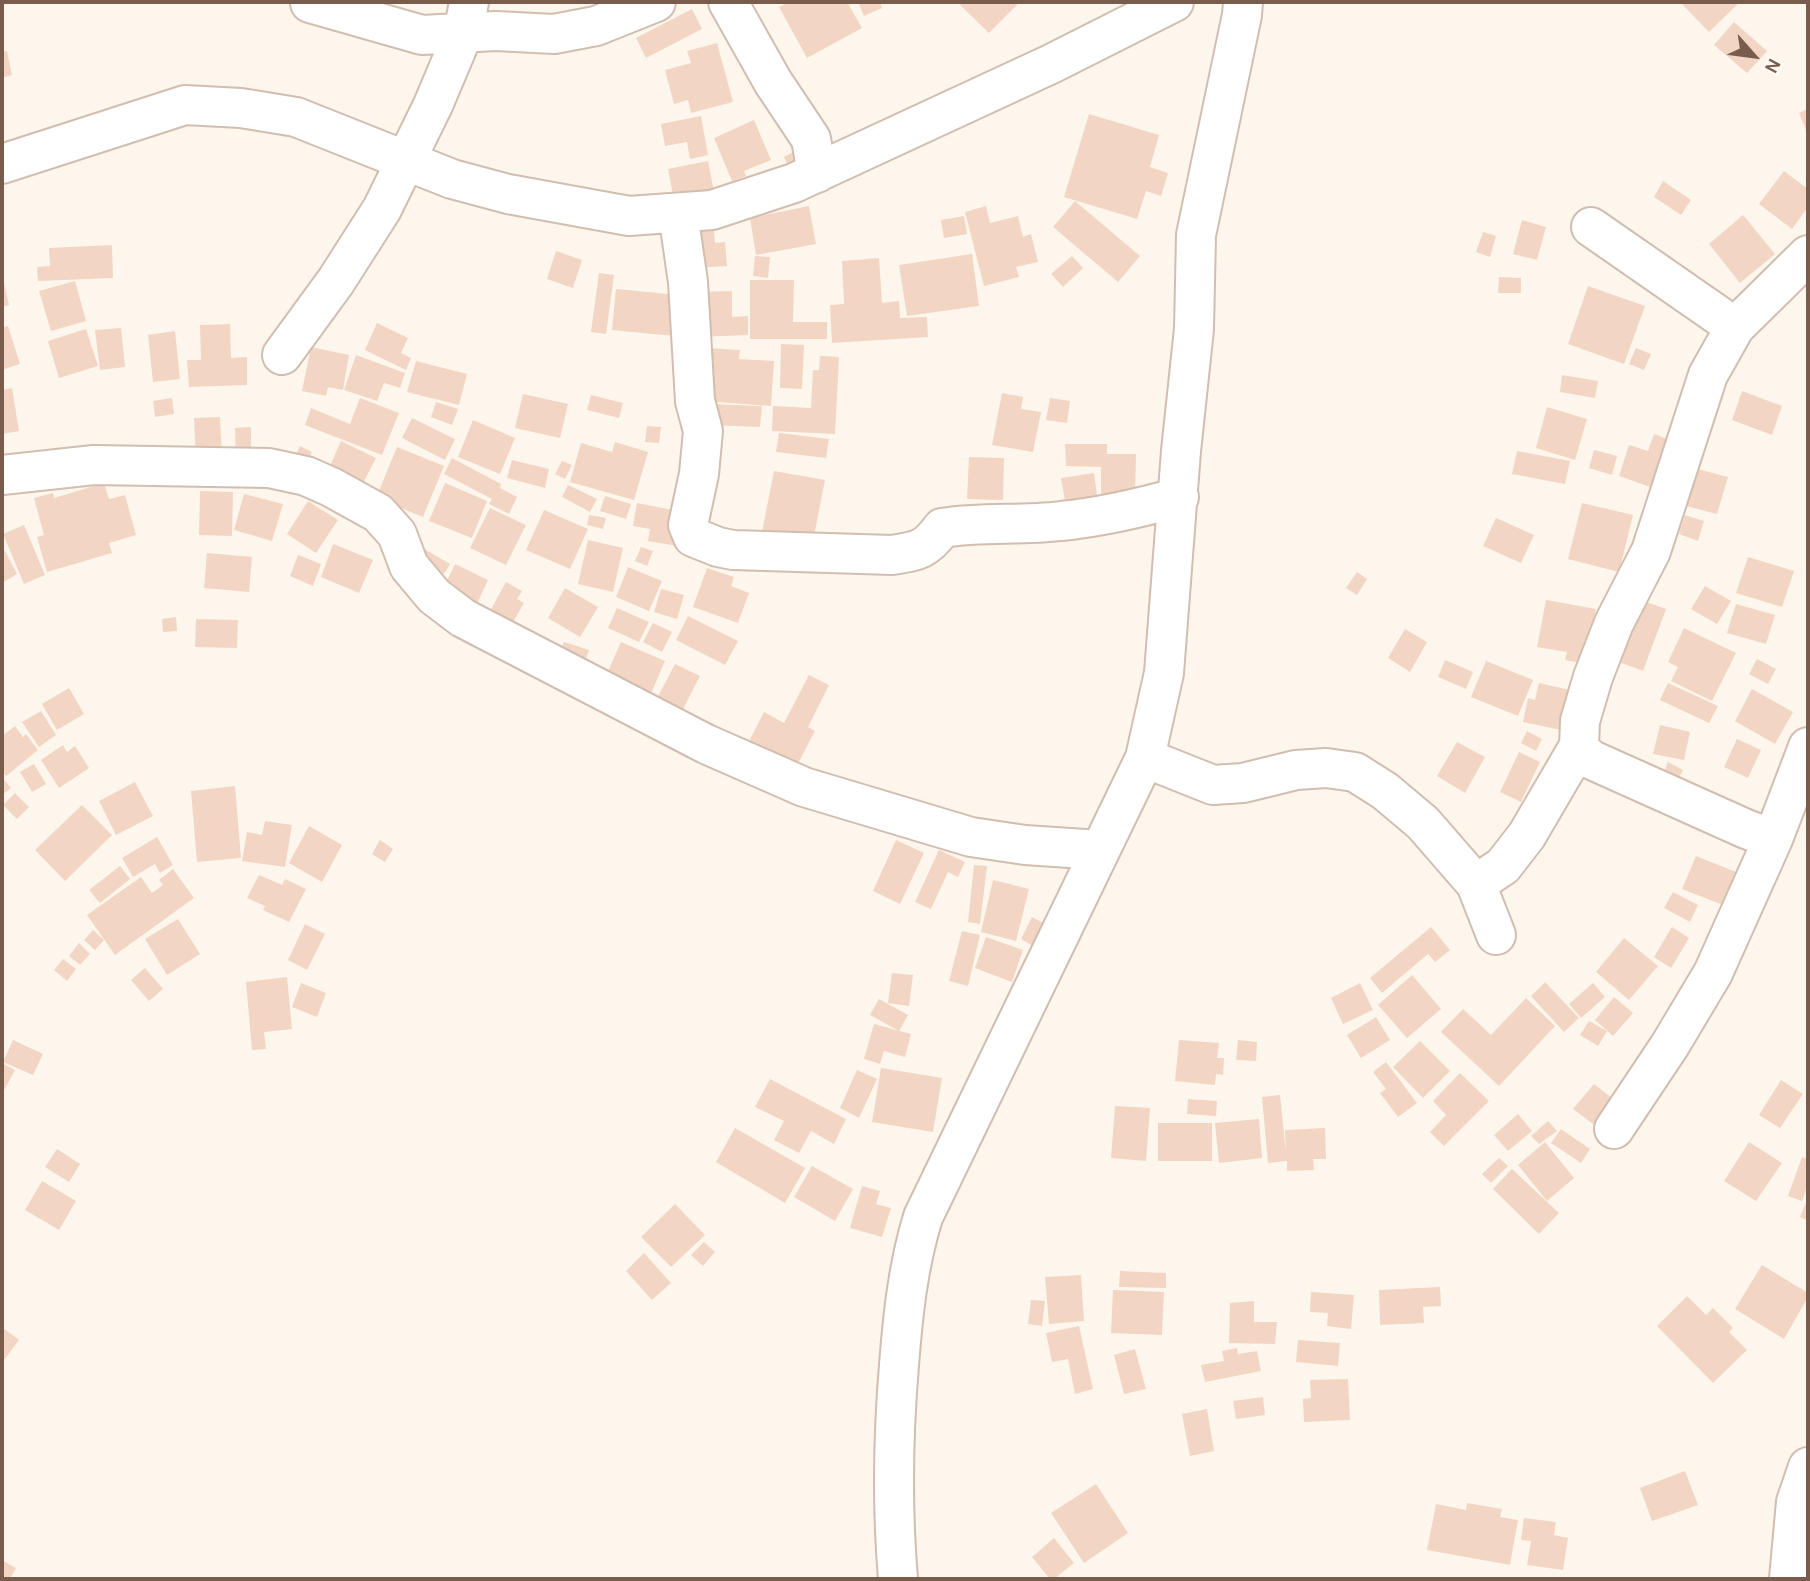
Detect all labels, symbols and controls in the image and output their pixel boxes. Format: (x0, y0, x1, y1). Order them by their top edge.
north arrow (1719, 21, 1789, 91)
text: N (1760, 55, 1785, 77)

